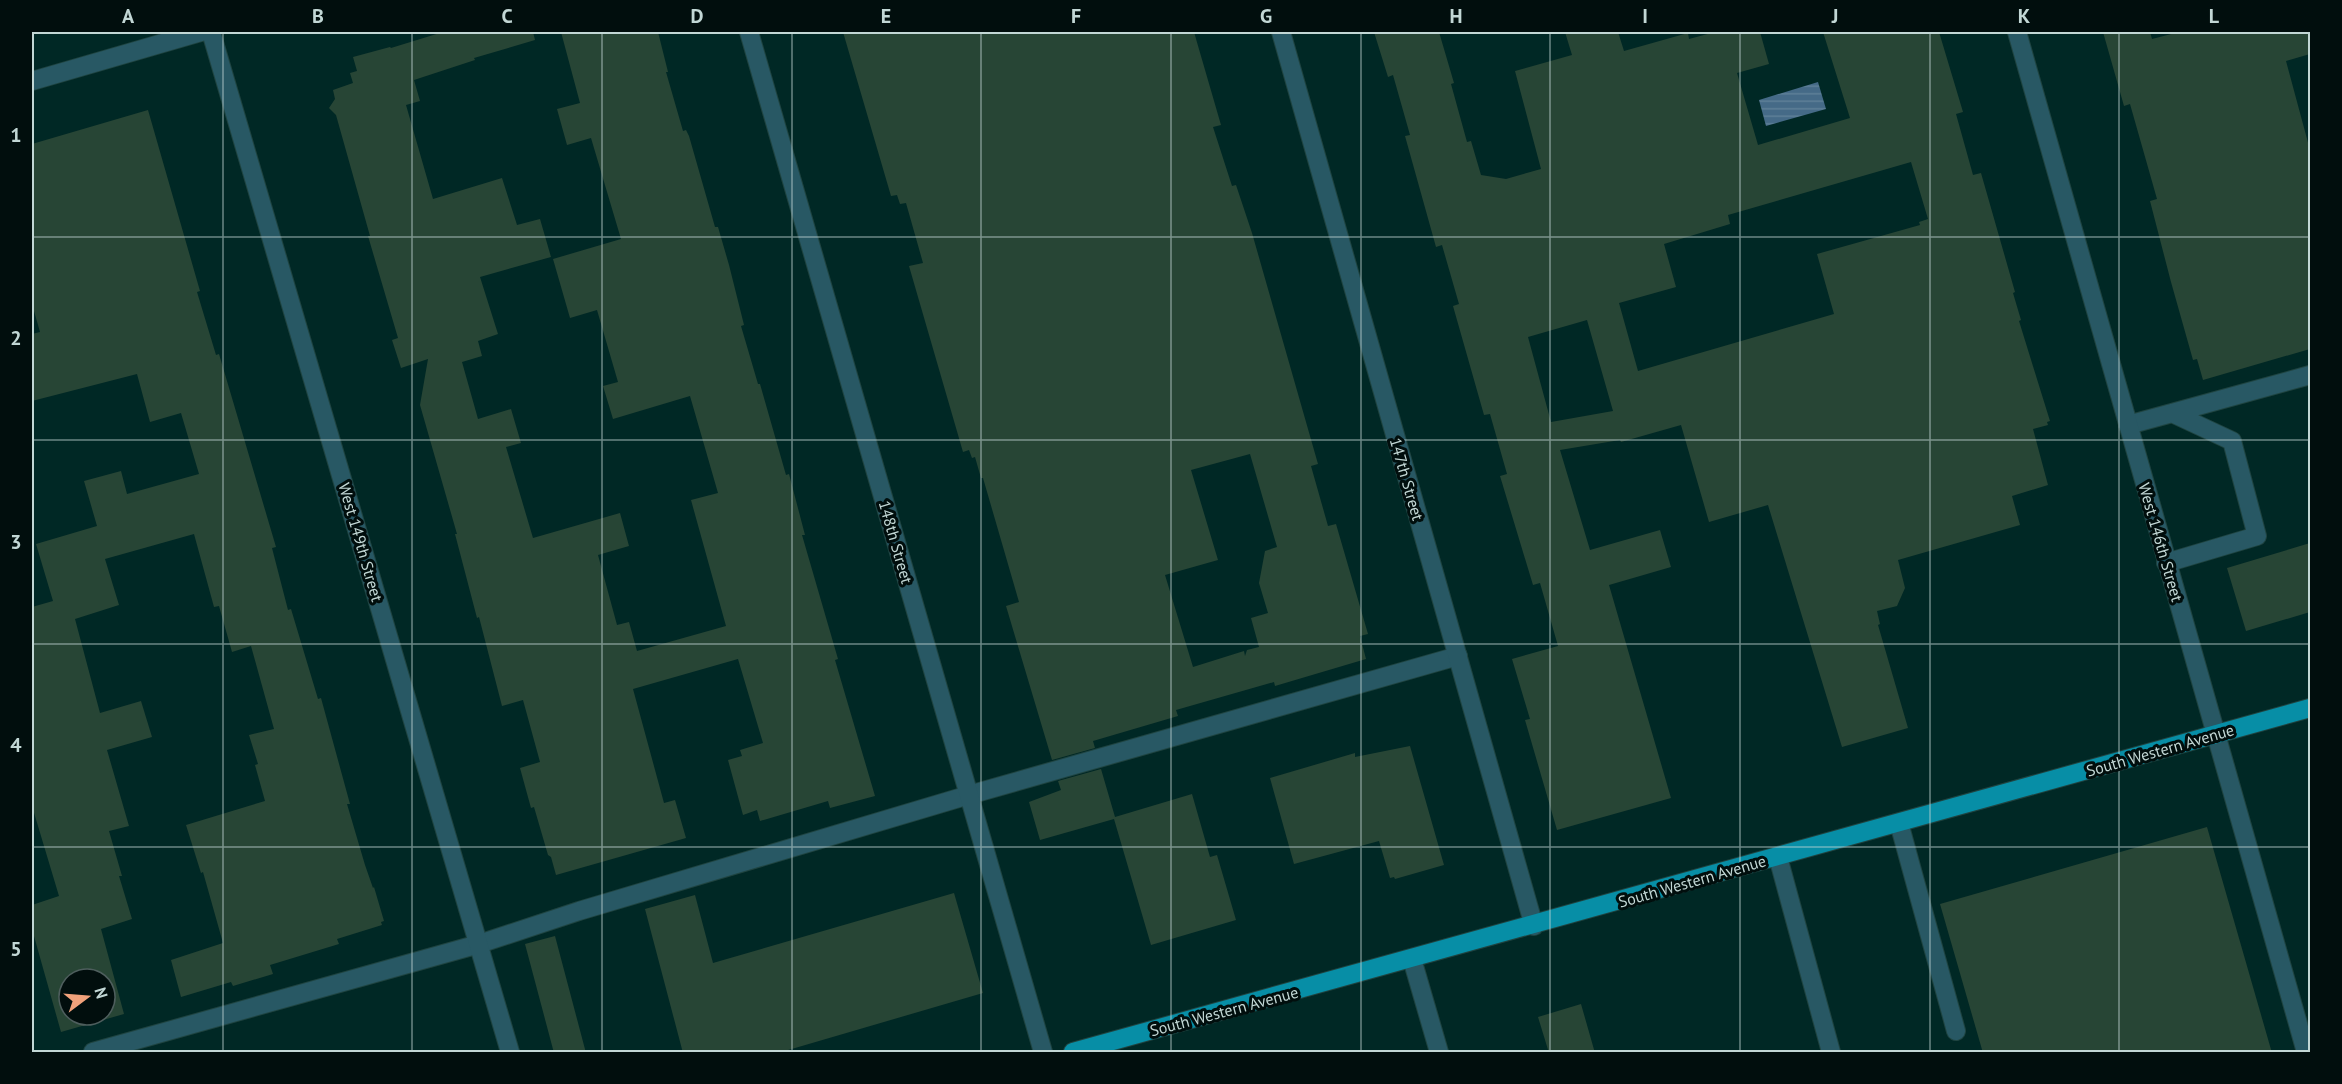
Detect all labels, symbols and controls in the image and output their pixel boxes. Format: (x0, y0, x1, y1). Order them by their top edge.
text: A (122, 3, 135, 29)
text: B (312, 3, 324, 29)
text: C (501, 3, 513, 29)
text: D (691, 3, 704, 29)
text: E (881, 3, 891, 29)
text: F (1071, 3, 1081, 29)
text: G (1260, 3, 1272, 29)
text: H (1449, 3, 1463, 29)
text: I (1642, 3, 1648, 29)
text: J (1831, 3, 1838, 29)
text: K (2018, 3, 2031, 29)
text: L (2209, 3, 2220, 29)
text: 1 (10, 122, 22, 148)
text: 2 (10, 325, 22, 351)
street label: 147th Street (1386, 435, 1428, 523)
street label: West 149th Street (334, 480, 388, 604)
street label: West 146th Street (2134, 480, 2188, 604)
street label: 148th Street (875, 498, 918, 586)
text: 3 (10, 529, 22, 555)
street label: South Western Avenue (2084, 719, 2236, 781)
text: 4 (10, 732, 22, 758)
street label: South Western Avenue (1616, 850, 1768, 912)
text: 5 (10, 936, 22, 962)
north arrow (57, 967, 117, 1027)
street label: South Western Avenue (1148, 982, 1300, 1040)
text: N (90, 985, 112, 1001)

